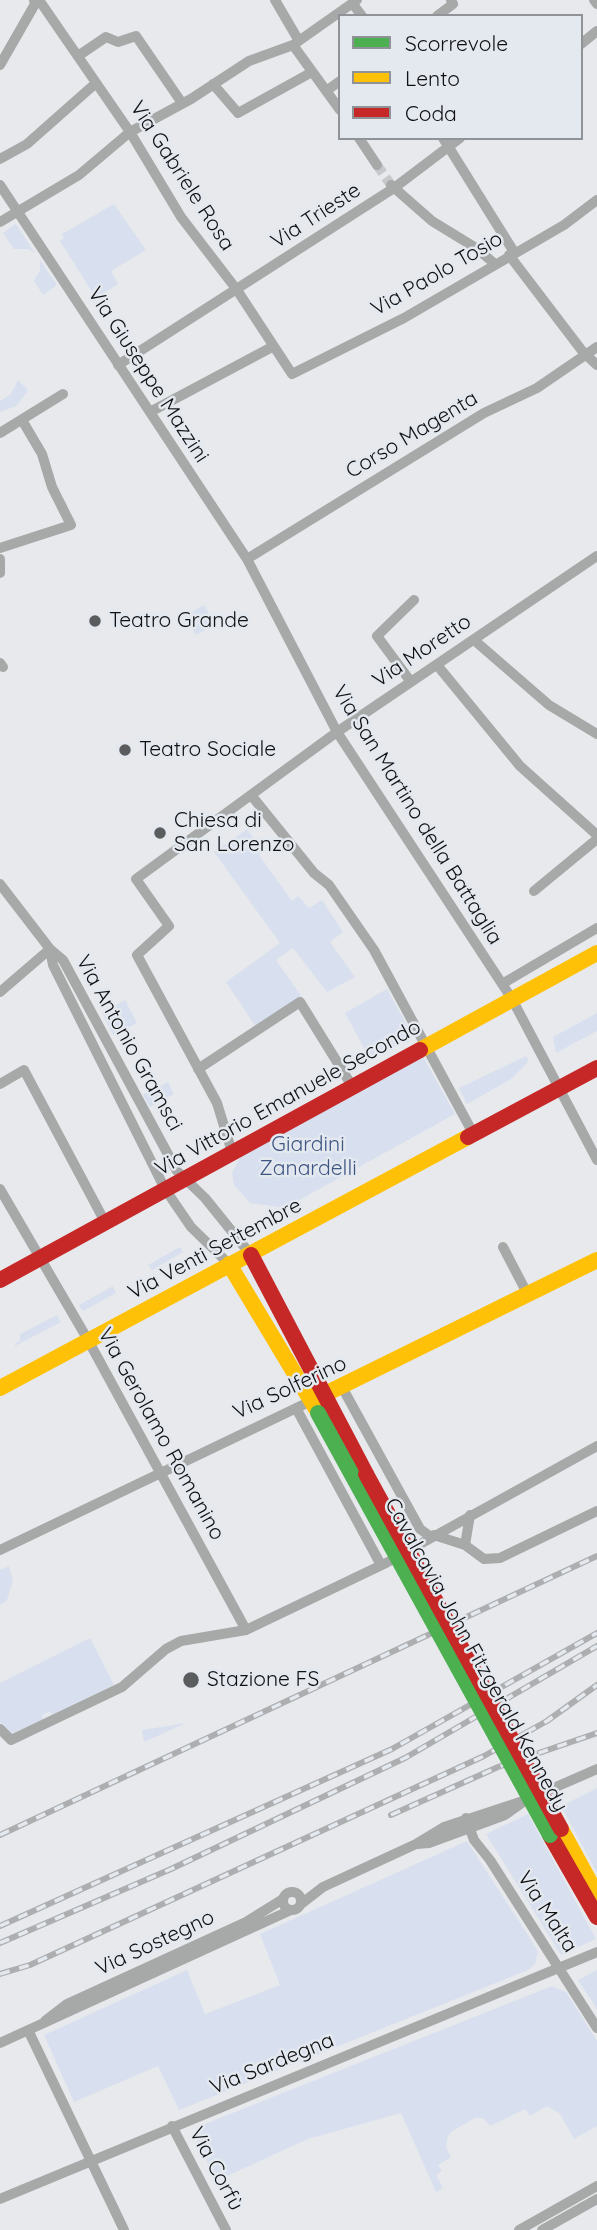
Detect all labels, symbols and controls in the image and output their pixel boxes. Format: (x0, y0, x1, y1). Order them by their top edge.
legend (338, 14, 583, 140)
text: Scorrevole (405, 30, 508, 56)
text: Lento (405, 65, 460, 91)
street label: Via Gabriele Rosa (124, 96, 240, 256)
text: Coda (405, 100, 457, 126)
street label: Via Trieste (267, 178, 365, 254)
street label: Via Paolo Tosio (367, 226, 507, 322)
street label: Via Giuseppe Mazzini (82, 283, 214, 467)
street label: Corso Magenta (341, 386, 483, 484)
place label: Teatro Grande (109, 608, 249, 634)
street label: Via Moretto (368, 609, 476, 693)
marker: Teatro Grande (87, 613, 103, 629)
street label: Via San Martino della Battaglia (327, 681, 507, 949)
place label: Teatro Sociale (139, 737, 276, 763)
marker: Teatro Sociale (117, 742, 133, 758)
place label: Chiesa di San Lorenzo (174, 808, 294, 858)
marker: Chiesa di San Lorenzo (152, 825, 168, 841)
street label: Via Antonio Gramsci (70, 951, 188, 1135)
street label: Via Vittorio Emanuele Secondo (151, 1014, 425, 1182)
park label: Giardini Zanardelli (259, 1132, 357, 1182)
street label: Via Venti Settembre (124, 1193, 306, 1305)
street label: Via Gerolamo Romanino (92, 1323, 230, 1545)
street label: Via Solferino (229, 1351, 351, 1425)
street label: Cavalcavia John Fitzgerald Kennedy (379, 1494, 573, 1816)
place label: Stazione FS (207, 1667, 319, 1693)
marker: Stazione FS (181, 1670, 201, 1690)
street label: Via Malta (511, 1867, 583, 1957)
street label: Via Sostegno (92, 1905, 218, 1981)
street label: Via Sardegna (206, 2028, 338, 2100)
street label: Via Corfù (184, 2123, 248, 2215)

